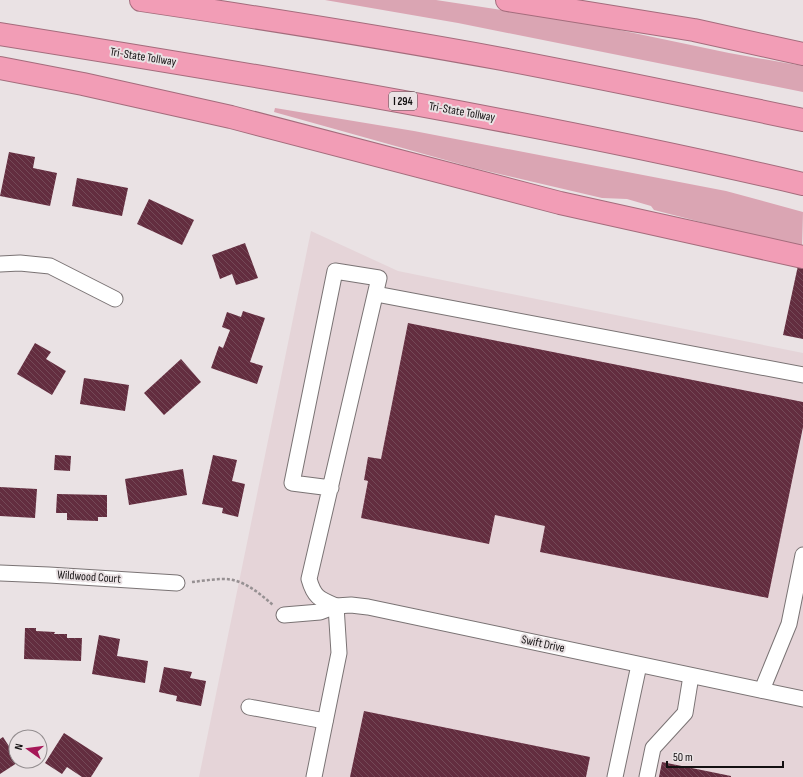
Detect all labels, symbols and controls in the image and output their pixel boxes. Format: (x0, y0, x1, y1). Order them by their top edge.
street label: Tri-State Tollway (109, 44, 178, 70)
road number: I 294 (389, 92, 417, 110)
street label: Tri-State Tollway (428, 99, 497, 125)
street label: Wildwood Court (57, 567, 122, 587)
street label: Swift Drive (520, 632, 566, 656)
north arrow (8, 729, 48, 769)
text: N (12, 742, 26, 751)
scale bar (667, 743, 783, 769)
text: 50 m (673, 750, 693, 765)

